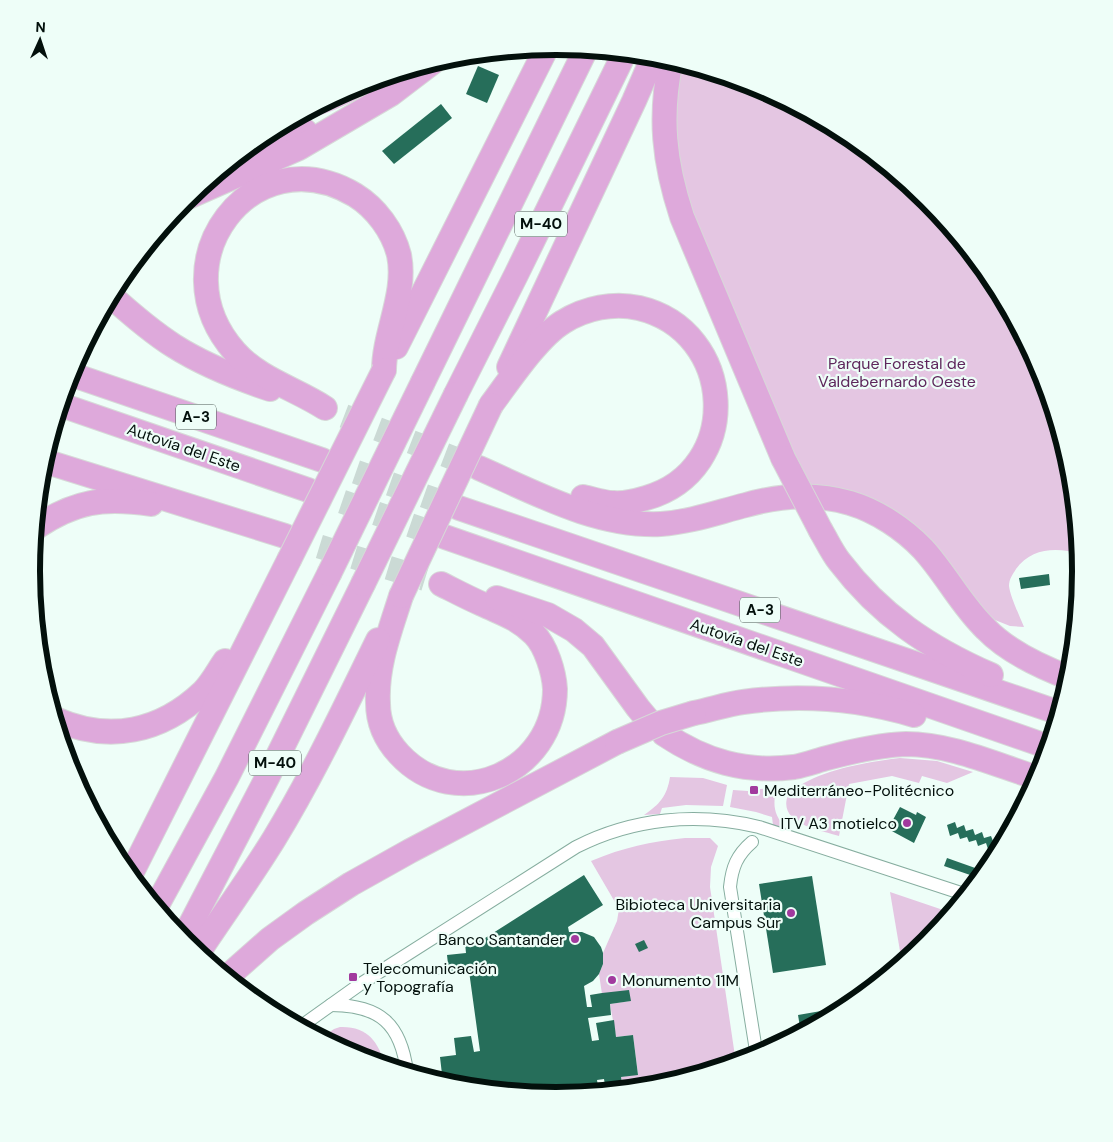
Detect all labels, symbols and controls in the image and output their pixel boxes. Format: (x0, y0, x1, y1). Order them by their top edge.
north arrow (15, 15, 65, 65)
text: N (35, 18, 46, 36)
road number: M-40 (515, 212, 567, 236)
park label: Parque Forestal de Valdebernardo Oeste (818, 353, 976, 392)
road number: A-3 (176, 404, 216, 430)
street label: Autovía del Este (124, 418, 243, 477)
road number: A-3 (740, 598, 780, 622)
street label: Autovía del Este (687, 613, 806, 672)
road number: M-40 (249, 750, 301, 776)
place label: Mediterráneo-Politécnico (764, 780, 954, 801)
marker: Mediterráneo-Politécnico (748, 784, 760, 796)
place label: ITV A3 motielco (780, 813, 897, 834)
marker: ITV A3 motielco (901, 817, 913, 829)
place label: Bibioteca Universitaria Campus Sur (615, 894, 781, 933)
marker: Bibioteca Universitaria Campus Sur (785, 907, 797, 919)
place label: Banco Santander (438, 929, 565, 950)
marker: Banco Santander (569, 933, 581, 945)
place label: Telecomunicación y Topografía (363, 958, 497, 997)
place label: Monumento 11M (622, 970, 739, 991)
marker: Telecomunicación y Topografía (347, 971, 359, 983)
marker: Monumento 11M (606, 974, 618, 986)

